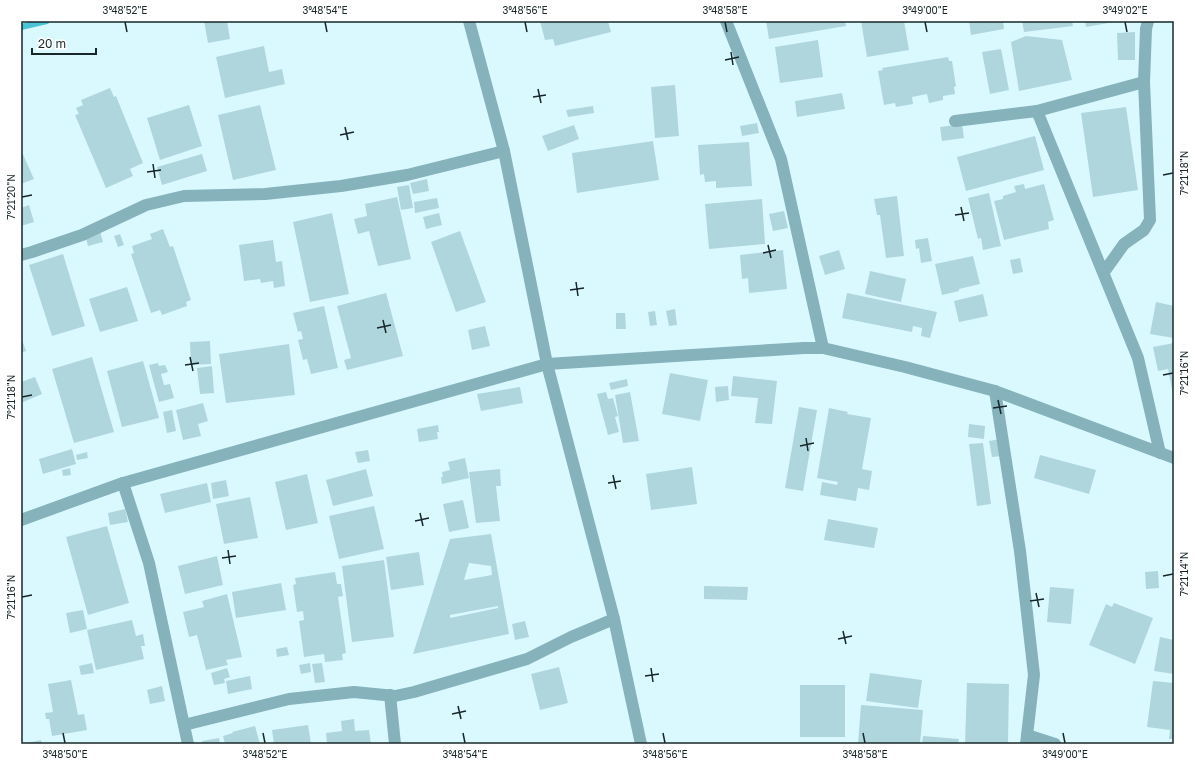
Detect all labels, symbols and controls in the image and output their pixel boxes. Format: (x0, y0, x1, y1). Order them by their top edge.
text: 3°48'52"E (103, 4, 147, 16)
text: 3°48'54"E (302, 4, 348, 16)
text: 3°48'56"E (502, 4, 548, 16)
text: 3°48'58"E (702, 4, 748, 16)
text: 3°49'00"E (902, 4, 948, 16)
text: 3°49'02"E (1102, 4, 1148, 16)
scale bar (32, 30, 96, 56)
text: 20 m (38, 36, 66, 51)
text: 7°21'18"N (1178, 151, 1190, 195)
text: 7°21'20"N (5, 174, 17, 220)
text: 7°21'16"N (1178, 351, 1190, 395)
text: 7°21'18"N (5, 375, 17, 419)
text: 7°21'14"N (1178, 552, 1190, 596)
text: 7°21'16"N (5, 575, 17, 619)
text: 3°48'50"E (42, 748, 88, 760)
text: 3°48'52"E (243, 748, 287, 760)
text: 3°48'54"E (442, 748, 488, 760)
text: 3°48'56"E (642, 748, 688, 760)
text: 3°48'58"E (842, 748, 888, 760)
text: 3°49'00"E (1042, 748, 1088, 760)

